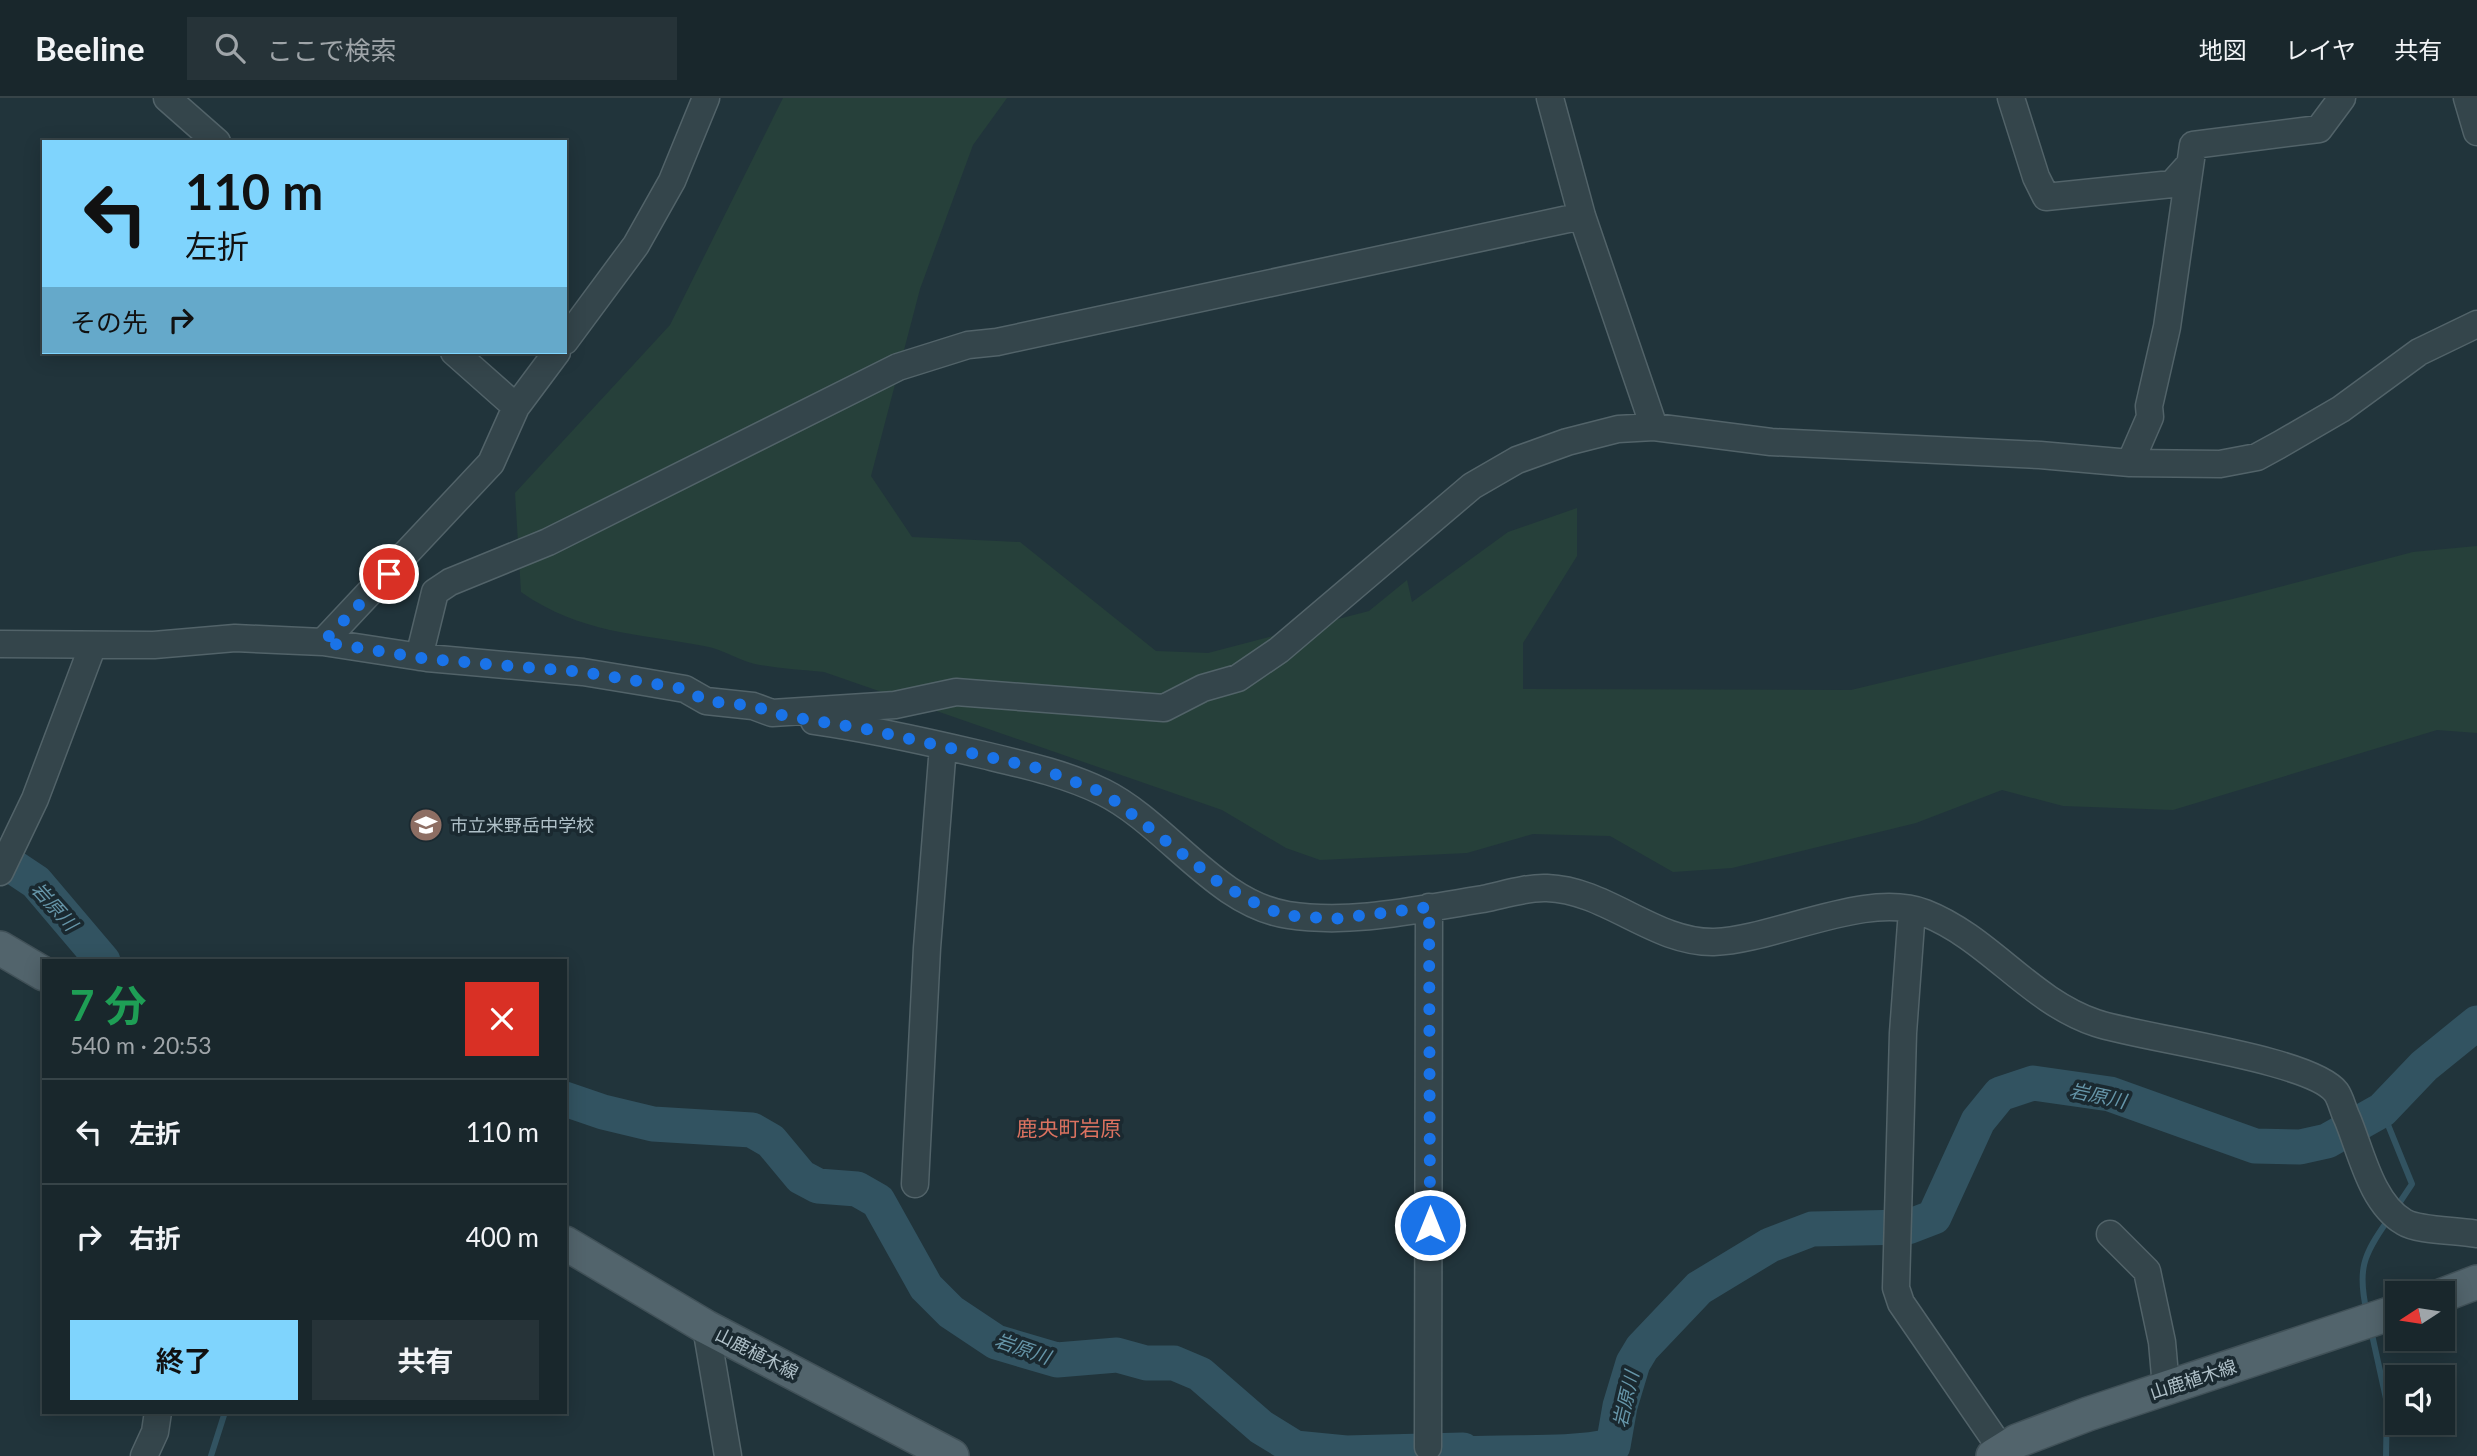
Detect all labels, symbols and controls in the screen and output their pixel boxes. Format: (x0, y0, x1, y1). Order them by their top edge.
search box (187, 17, 677, 80)
text: Beeline (35, 28, 145, 68)
icon: search (211, 29, 249, 67)
text: ここで検索 (267, 34, 397, 66)
text: 地図 (2199, 35, 2247, 64)
text: レイヤ (2285, 35, 2356, 64)
text: 共有 (2394, 35, 2442, 64)
text: 110 m (185, 162, 323, 220)
icon: left (70, 168, 161, 259)
text: 左折 (185, 226, 249, 265)
icon: right (162, 301, 200, 339)
text: その先 (70, 306, 148, 338)
pin (359, 544, 419, 604)
icon: arrive (370, 555, 408, 593)
school or university icon: 市立米野岳中学校 (407, 806, 445, 844)
place label: 市立米野岳中学校 (450, 814, 594, 836)
water label: 岩原川 (27, 877, 84, 936)
text: 7 分 (70, 980, 147, 1030)
button: close (465, 982, 539, 1056)
text: 540 m · 20:53 (70, 1031, 212, 1059)
water label: 岩原川 (2068, 1078, 2130, 1113)
icon: left (70, 1113, 108, 1151)
district label: 鹿央町岩原 (1017, 1115, 1122, 1140)
text: 110 m (466, 1116, 539, 1148)
text: 左折 (129, 1117, 181, 1149)
position arrow (1393, 1188, 1467, 1262)
icon: right (70, 1218, 108, 1256)
text: 400 m (466, 1221, 539, 1253)
text: 右折 (129, 1222, 181, 1254)
north arrow (2385, 1281, 2455, 1351)
map controls (2385, 1281, 2455, 1435)
button: 終了 (70, 1320, 298, 1400)
button: 共有 (312, 1320, 539, 1400)
street label: 山鹿植木線 (712, 1323, 802, 1383)
water label: 岩原川 (992, 1328, 1056, 1369)
street label: 山鹿植木線 (2147, 1355, 2239, 1403)
button: sound (2385, 1365, 2455, 1435)
water label: 岩原川 (1607, 1367, 1643, 1429)

